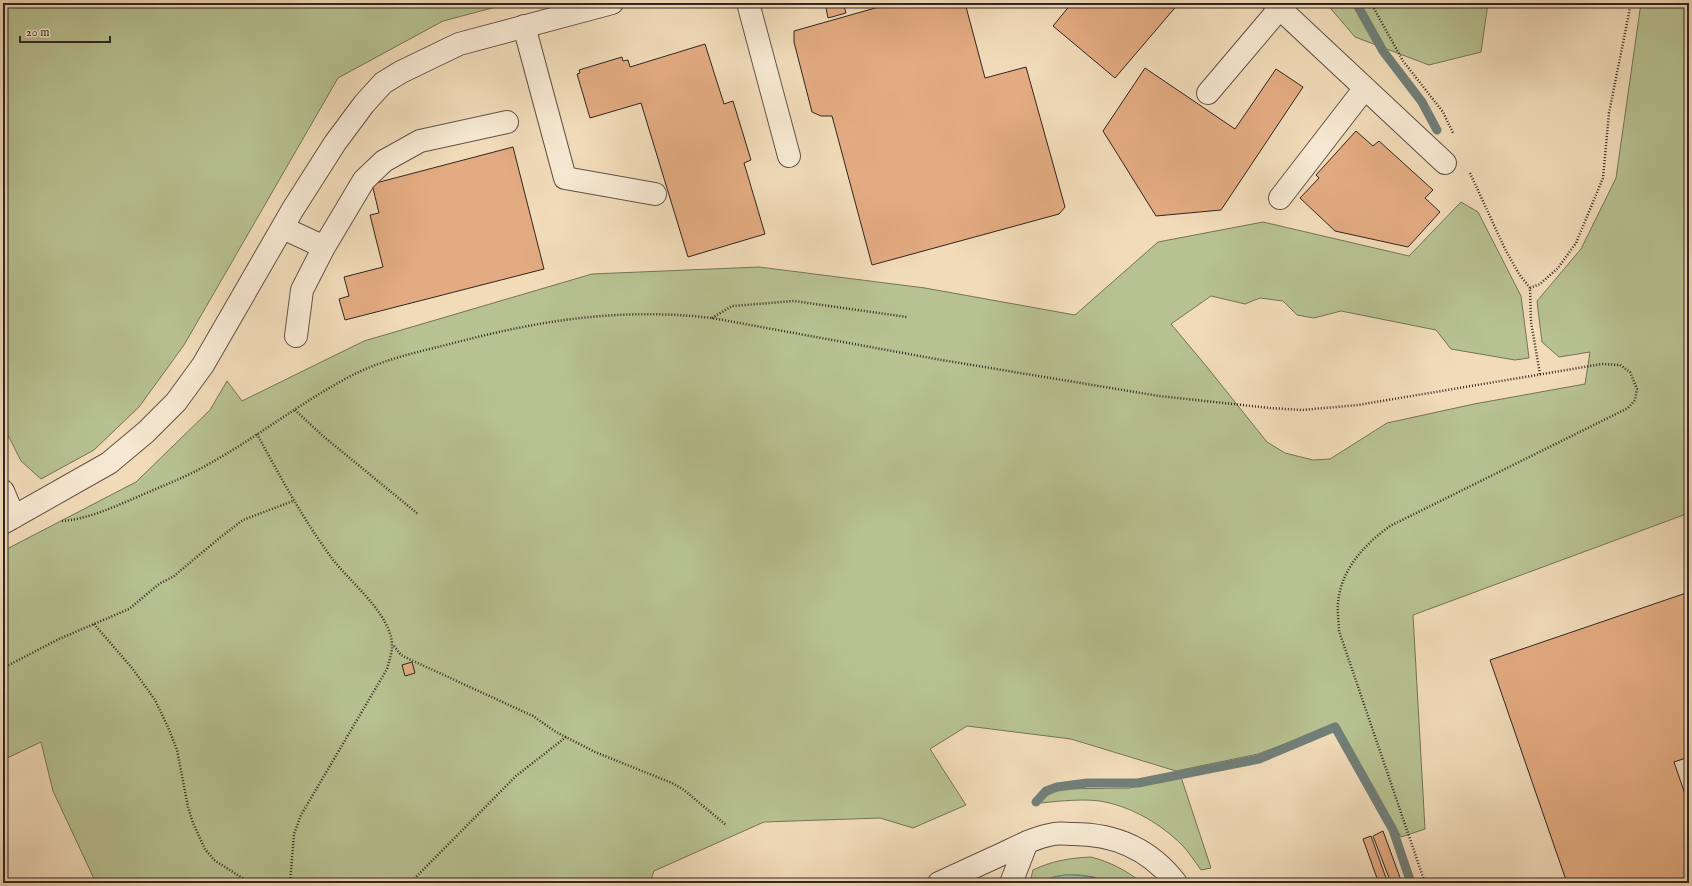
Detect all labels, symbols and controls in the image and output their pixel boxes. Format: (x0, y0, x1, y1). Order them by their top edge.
scale bar (20, 18, 110, 44)
text: 20 m (26, 25, 49, 40)

